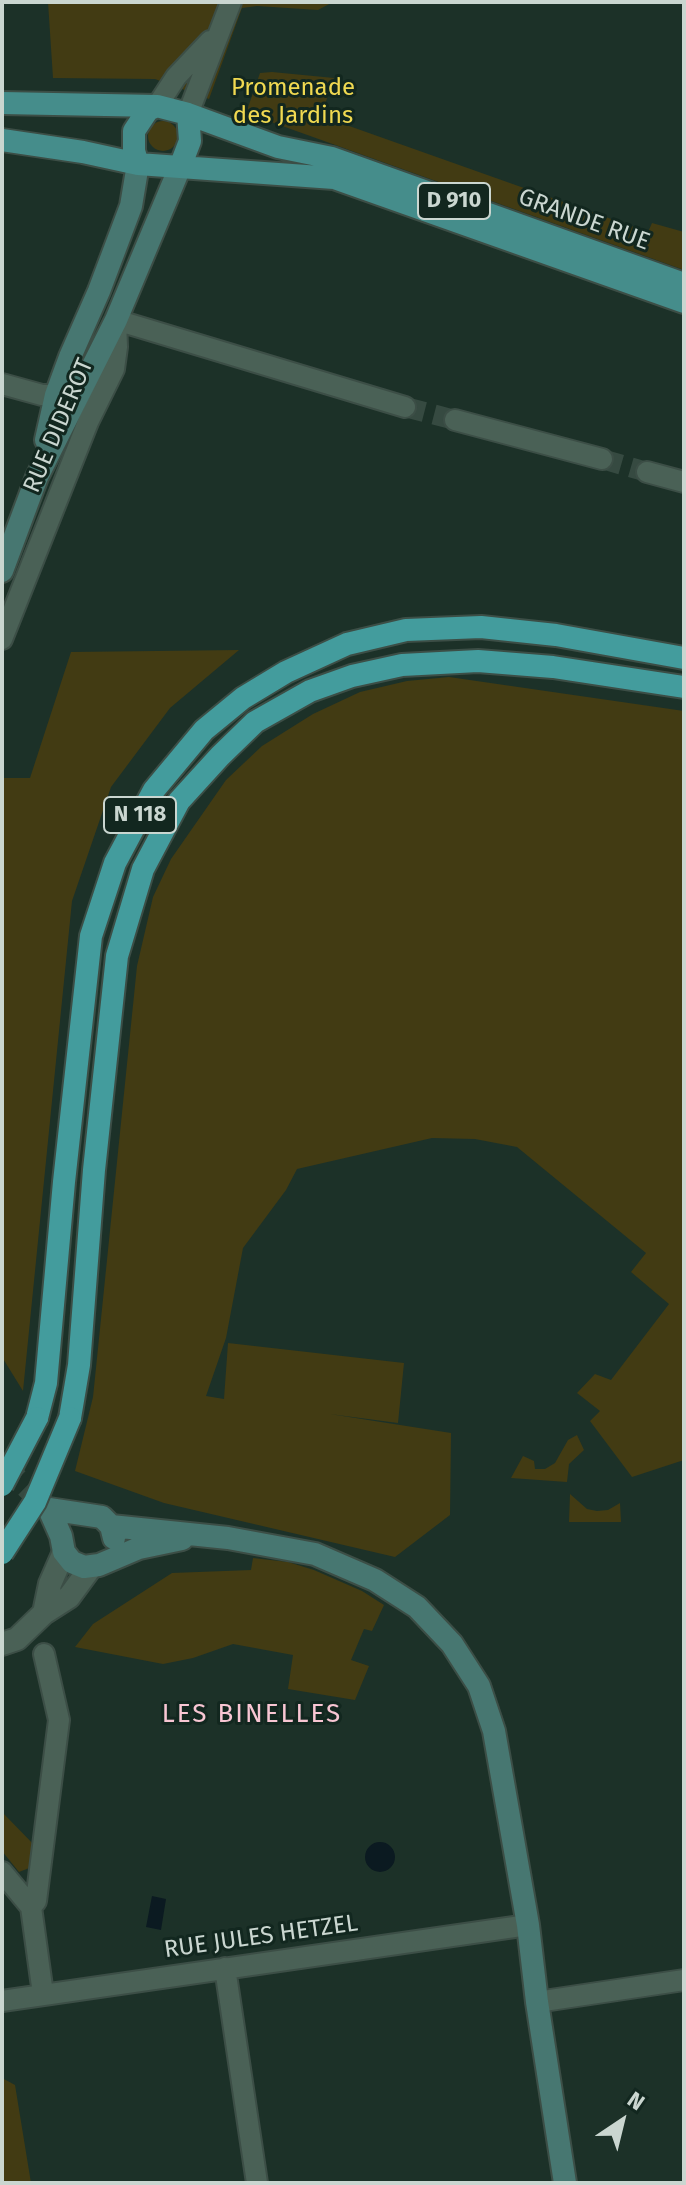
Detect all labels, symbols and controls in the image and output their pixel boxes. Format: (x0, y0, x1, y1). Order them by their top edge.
park label: Promenade des Jardins (231, 74, 355, 130)
road number: D 910 (418, 183, 490, 219)
street label: GRANDE RUE (514, 183, 654, 257)
street label: RUE DIDEROT (18, 355, 100, 497)
road number: N 118 (104, 797, 176, 833)
district label: LES BINELLES (162, 1699, 342, 1731)
street label: RUE JULES HETZEL (162, 1909, 360, 1965)
north arrow (582, 2081, 662, 2161)
text: N (622, 2086, 650, 2116)

